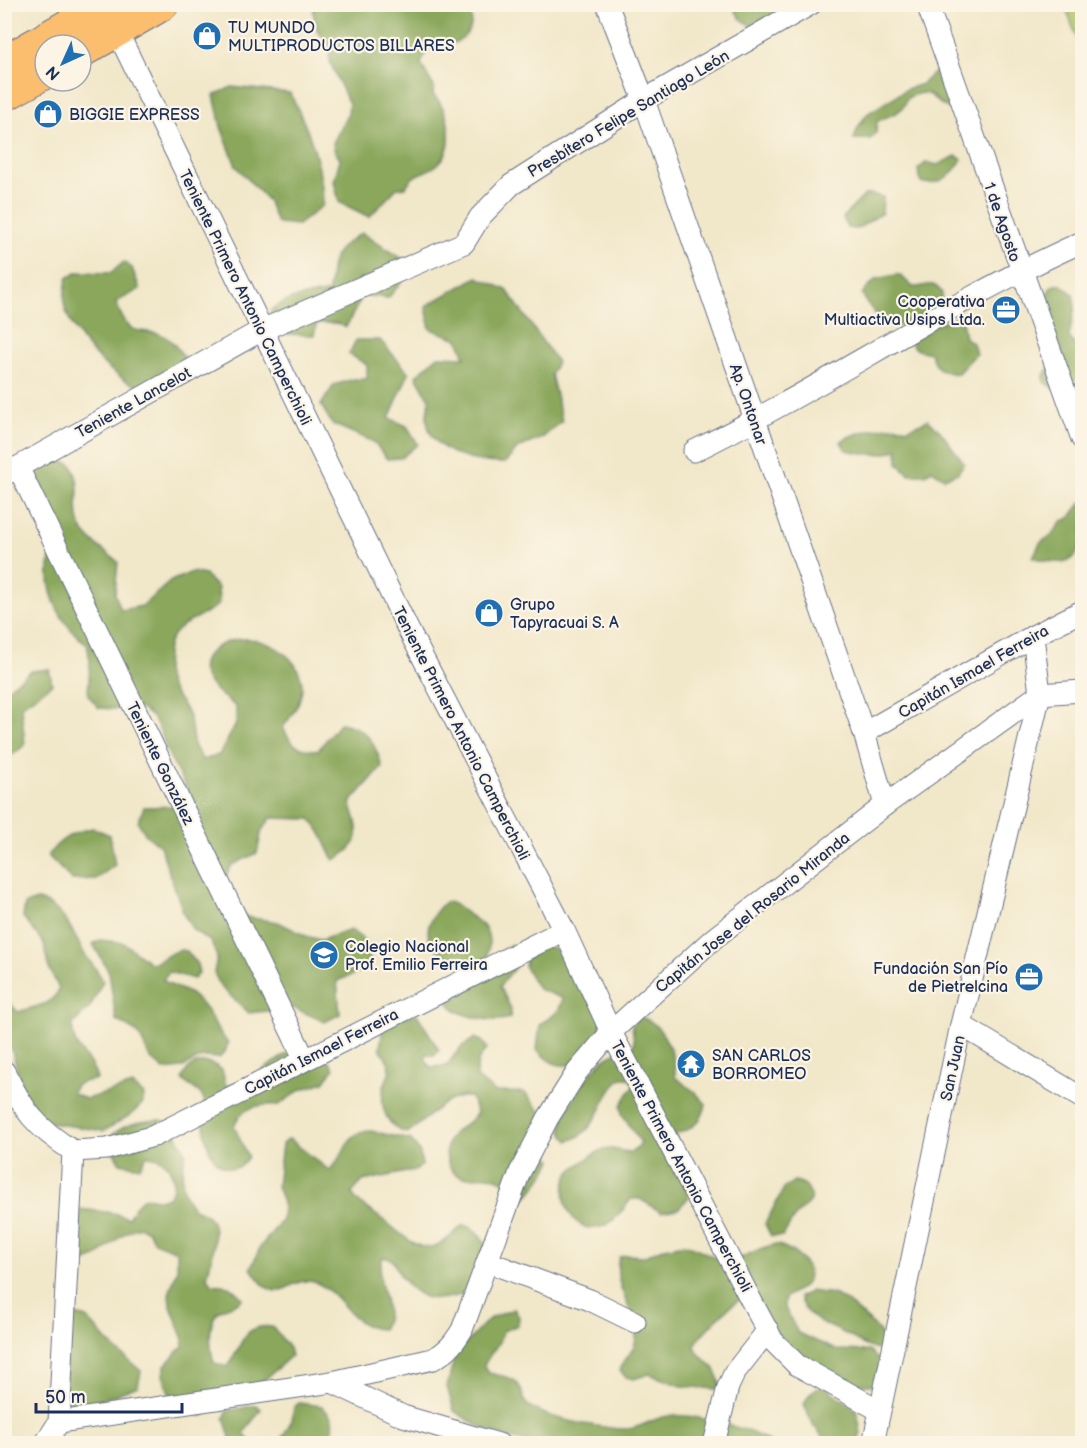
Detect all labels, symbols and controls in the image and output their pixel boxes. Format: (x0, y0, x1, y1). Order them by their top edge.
place label: TU MUNDO MULTIPRODUCTOS BILLARES (228, 19, 455, 56)
shop icon: TU MUNDO MULTIPRODUCTOS BILLARES (191, 20, 223, 52)
north arrow (33, 33, 93, 93)
street label: Presbítero Felipe Santiago León (525, 46, 733, 182)
text: N (42, 62, 64, 84)
shop icon: BIGGIE EXPRESS (32, 98, 64, 130)
place label: BIGGIE EXPRESS (69, 106, 200, 125)
street label: Teniente Primero Antonio Camperchioli (174, 167, 315, 429)
street label: 1 de Agosto (979, 180, 1024, 265)
place label: Cooperativa Multiactiva Usips Ltda. (824, 293, 985, 330)
office icon: Cooperativa Multiactiva Usips Ltda. (990, 294, 1022, 326)
street label: Ap. Ontonar (725, 361, 770, 448)
street label: Teniente Lancelot (73, 364, 195, 443)
place label: Grupo Tapyracuai S. A (510, 596, 619, 633)
shop icon: Grupo Tapyracuai S. A (473, 597, 505, 629)
street label: Teniente Primero Antonio Camperchioli (388, 604, 533, 864)
street label: Capitán Ismael Ferreira (895, 621, 1052, 723)
street label: Teniente González (122, 699, 198, 828)
street label: Capitán Jose del Rosario Miranda (652, 829, 854, 997)
place label: Colegio Nacional Prof. Emilio Ferreira (345, 938, 488, 975)
school or university icon: Colegio Nacional Prof. Emilio Ferreira (308, 939, 340, 971)
place label: Fundación San Pío de Pietrelcina (873, 960, 1008, 997)
office icon: Fundación San Pío de Pietrelcina (1013, 961, 1045, 993)
street label: Capitán Ismael Ferreira (241, 1005, 402, 1099)
street label: San Juan (937, 1034, 970, 1103)
street label: Teniente Primero Antonio Camperchioli (606, 1038, 755, 1296)
place label: SAN CARLOS BORROMEO (712, 1047, 811, 1084)
temple icon: SAN CARLOS BORROMEO (675, 1048, 707, 1080)
scale bar (36, 1376, 182, 1414)
text: 50 m (45, 1387, 86, 1408)

